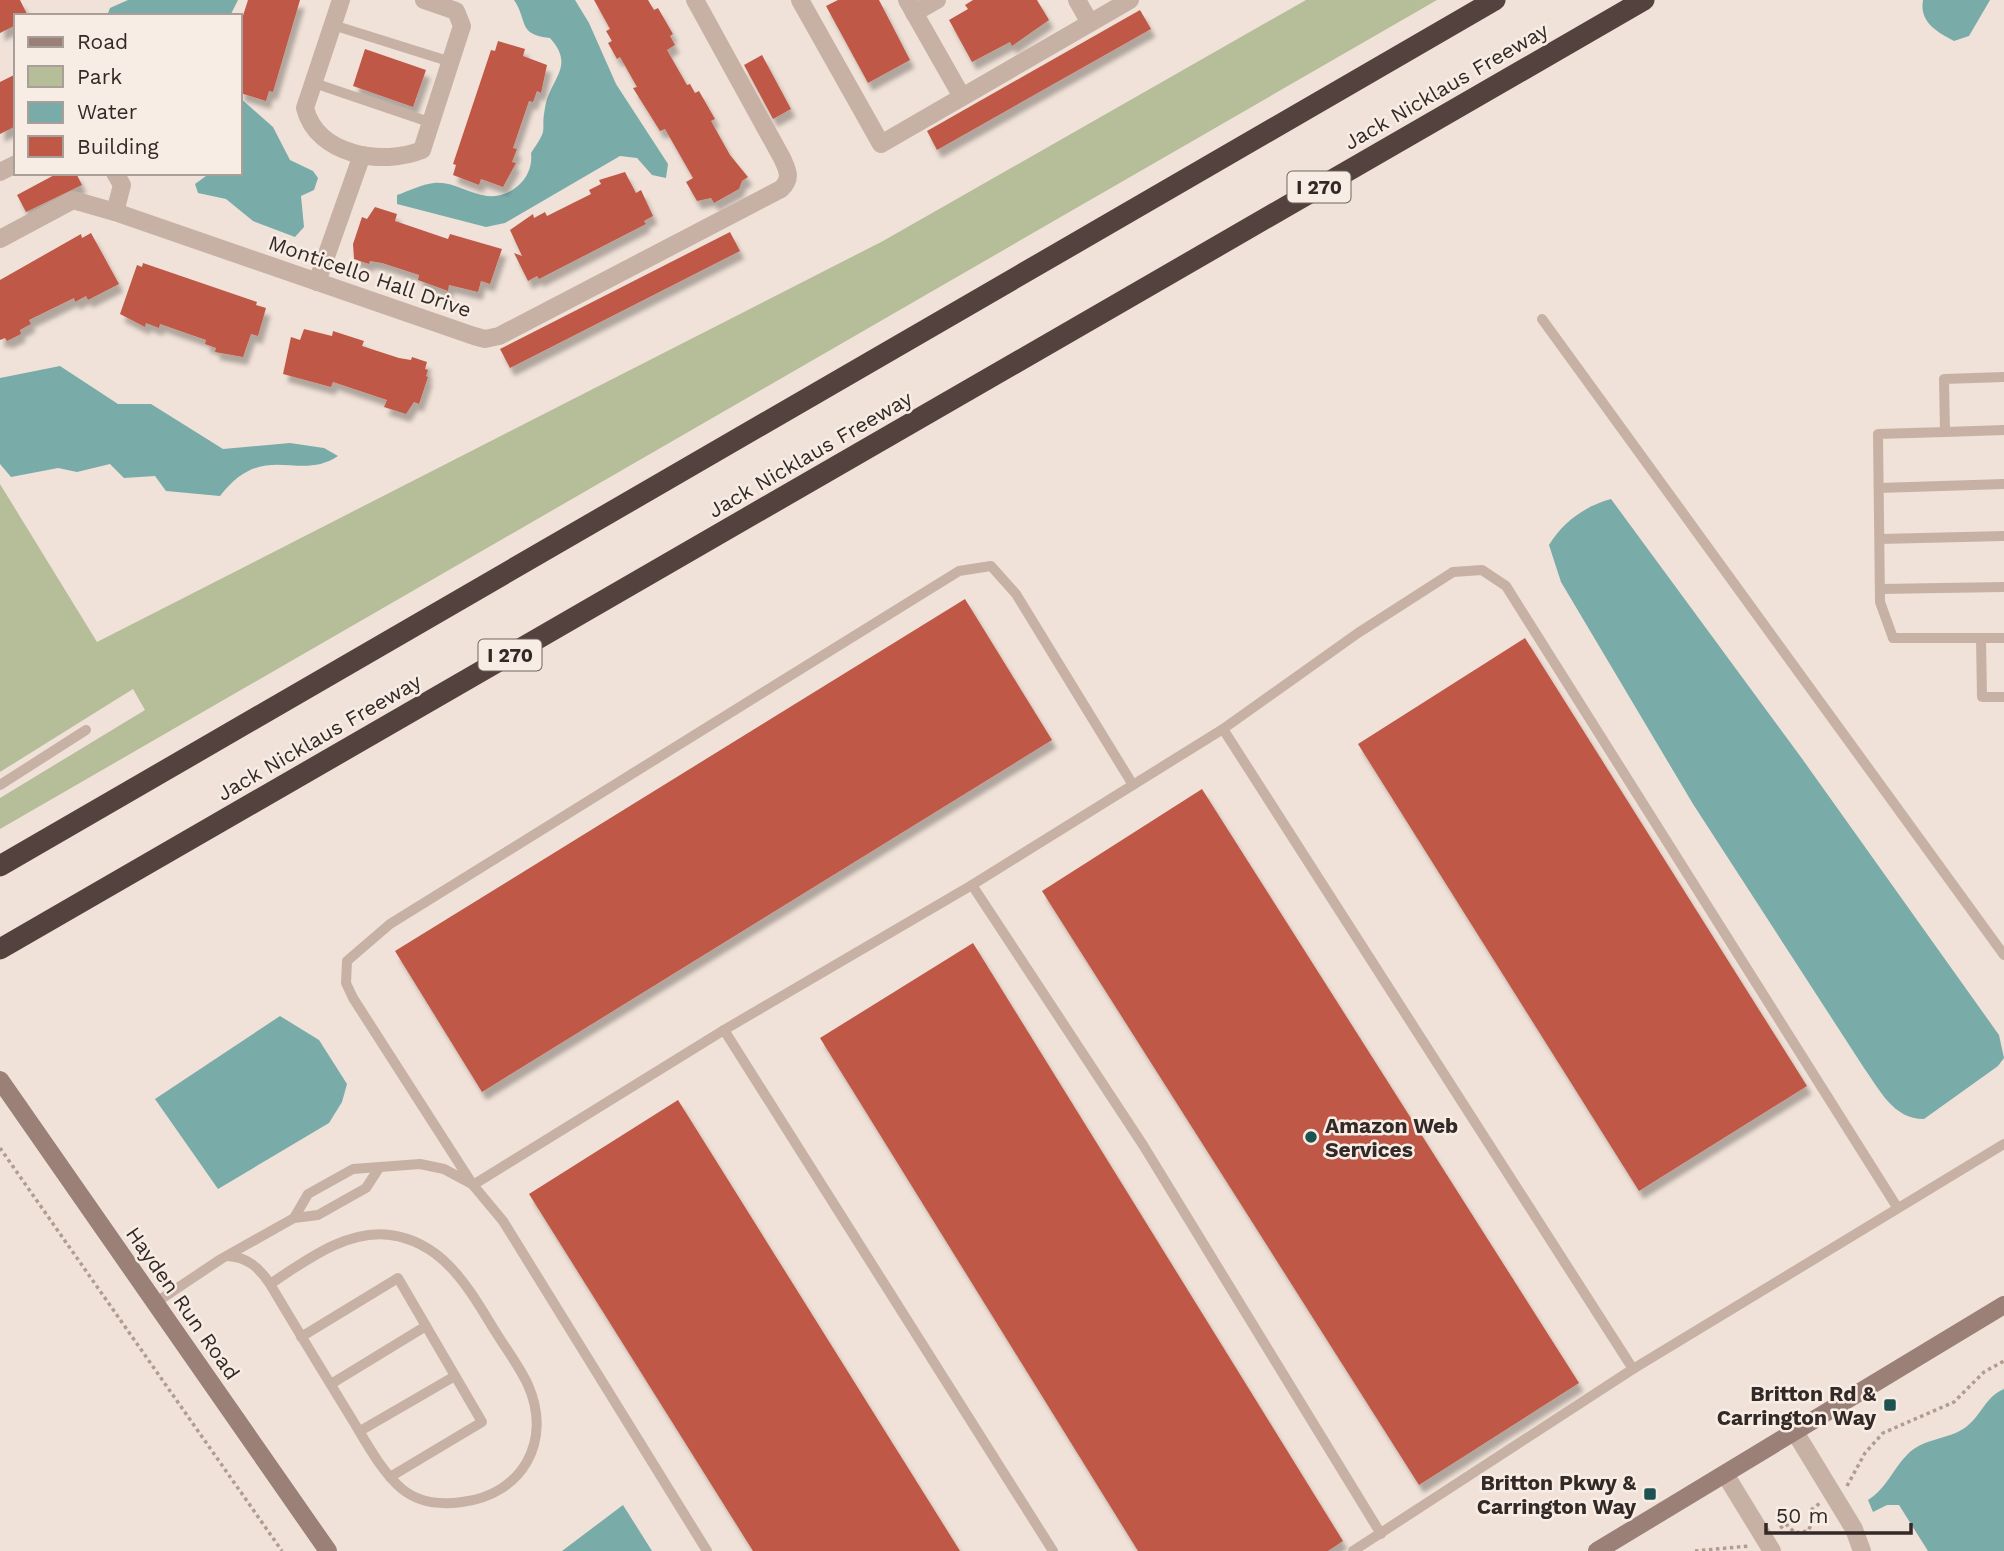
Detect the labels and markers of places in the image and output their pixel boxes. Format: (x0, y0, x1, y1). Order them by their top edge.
place label: Amazon Web Services (1325, 1113, 1458, 1162)
marker: Amazon Web Services (1303, 1129, 1319, 1145)
place label: Britton Rd & Carrington Way (1717, 1381, 1876, 1430)
marker: Britton Rd & Carrington Way (1882, 1397, 1898, 1413)
place label: Britton Pkwy & Carrington Way (1477, 1470, 1636, 1519)
marker: Britton Pkwy & Carrington Way (1642, 1486, 1658, 1502)

